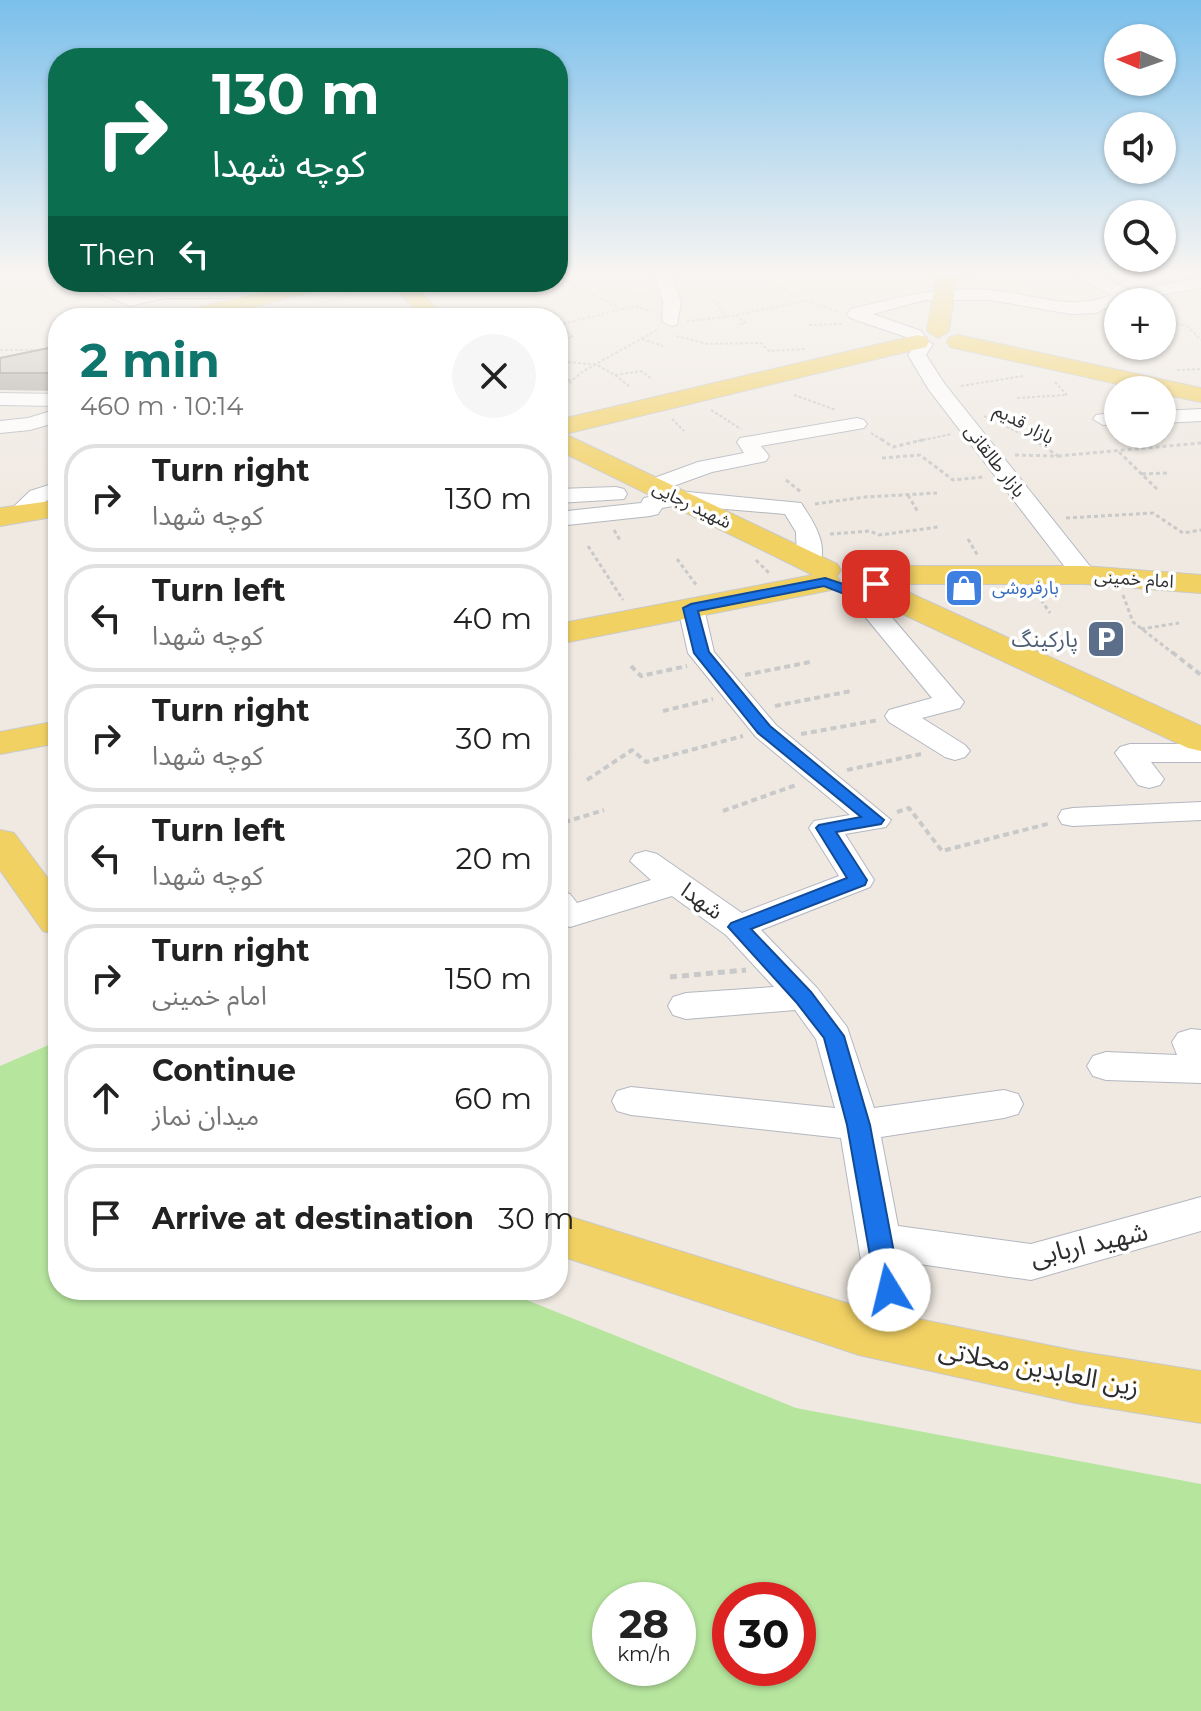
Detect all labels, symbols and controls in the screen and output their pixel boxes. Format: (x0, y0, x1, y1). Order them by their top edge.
north arrow (1104, 24, 1176, 96)
map controls (1104, 24, 1176, 448)
text: 130 m (212, 60, 380, 128)
icon: right (80, 80, 184, 184)
button: sound (1104, 112, 1176, 184)
text: کوچه شهدا (212, 142, 366, 186)
button: search (1104, 200, 1176, 272)
icon: left (172, 232, 216, 276)
text: Then (80, 236, 156, 273)
button: + (1104, 288, 1176, 360)
text: 2 min (80, 331, 220, 389)
button: close (452, 334, 536, 418)
button: − (1104, 376, 1176, 448)
text: 460 m · 10:14 (80, 390, 244, 422)
street label: بازار قدیم (989, 399, 1058, 451)
street label: بازار طالقانی (960, 420, 1030, 502)
text: Turn right (152, 452, 309, 489)
icon: right (84, 476, 128, 520)
street label: شهید رجایی (649, 477, 735, 533)
text: 130 m (445, 480, 532, 517)
text: کوچه شهدا (152, 500, 263, 532)
pin (842, 550, 910, 618)
icon: arrive (854, 562, 898, 606)
street label: امام خمینی (1093, 565, 1174, 596)
shop icon: بارفروشی (943, 567, 985, 609)
text: Turn left (152, 572, 285, 609)
place label: بارفروشی (992, 577, 1059, 599)
icon: left (84, 596, 128, 640)
text: 40 m (453, 600, 532, 637)
parking icon: پارکینگ (1085, 618, 1127, 660)
text: کوچه شهدا (152, 620, 263, 652)
place label: پارکینگ (1012, 626, 1078, 654)
text: Turn right (152, 692, 309, 729)
icon: right (84, 716, 128, 760)
text: 30 m (456, 720, 532, 757)
text: کوچه شهدا (152, 740, 263, 772)
text: Turn left (152, 812, 285, 849)
icon: left (84, 836, 128, 880)
text: 20 m (455, 840, 532, 877)
text: کوچه شهدا (152, 860, 263, 892)
street label: شهدا (676, 877, 728, 925)
text: Turn right (152, 932, 309, 969)
icon: right (84, 956, 128, 1000)
text: 150 m (445, 960, 532, 997)
text: امام خمینی (152, 980, 267, 1012)
text: Continue (152, 1052, 296, 1089)
icon: ahead (84, 1076, 128, 1120)
text: 60 m (454, 1080, 532, 1117)
text: میدان نماز (152, 1100, 259, 1132)
icon: arrive (84, 1196, 128, 1240)
text: Arrive at destination (152, 1200, 474, 1237)
text: 30 m (498, 1200, 575, 1237)
street label: شهید اربابی (1027, 1215, 1151, 1273)
position arrow (847, 1248, 931, 1332)
street label: زین العابدین محلاتی (936, 1333, 1142, 1403)
speed limit sign: 30 (712, 1582, 816, 1686)
text: 28 (619, 1599, 669, 1648)
text: km/h (617, 1642, 671, 1666)

